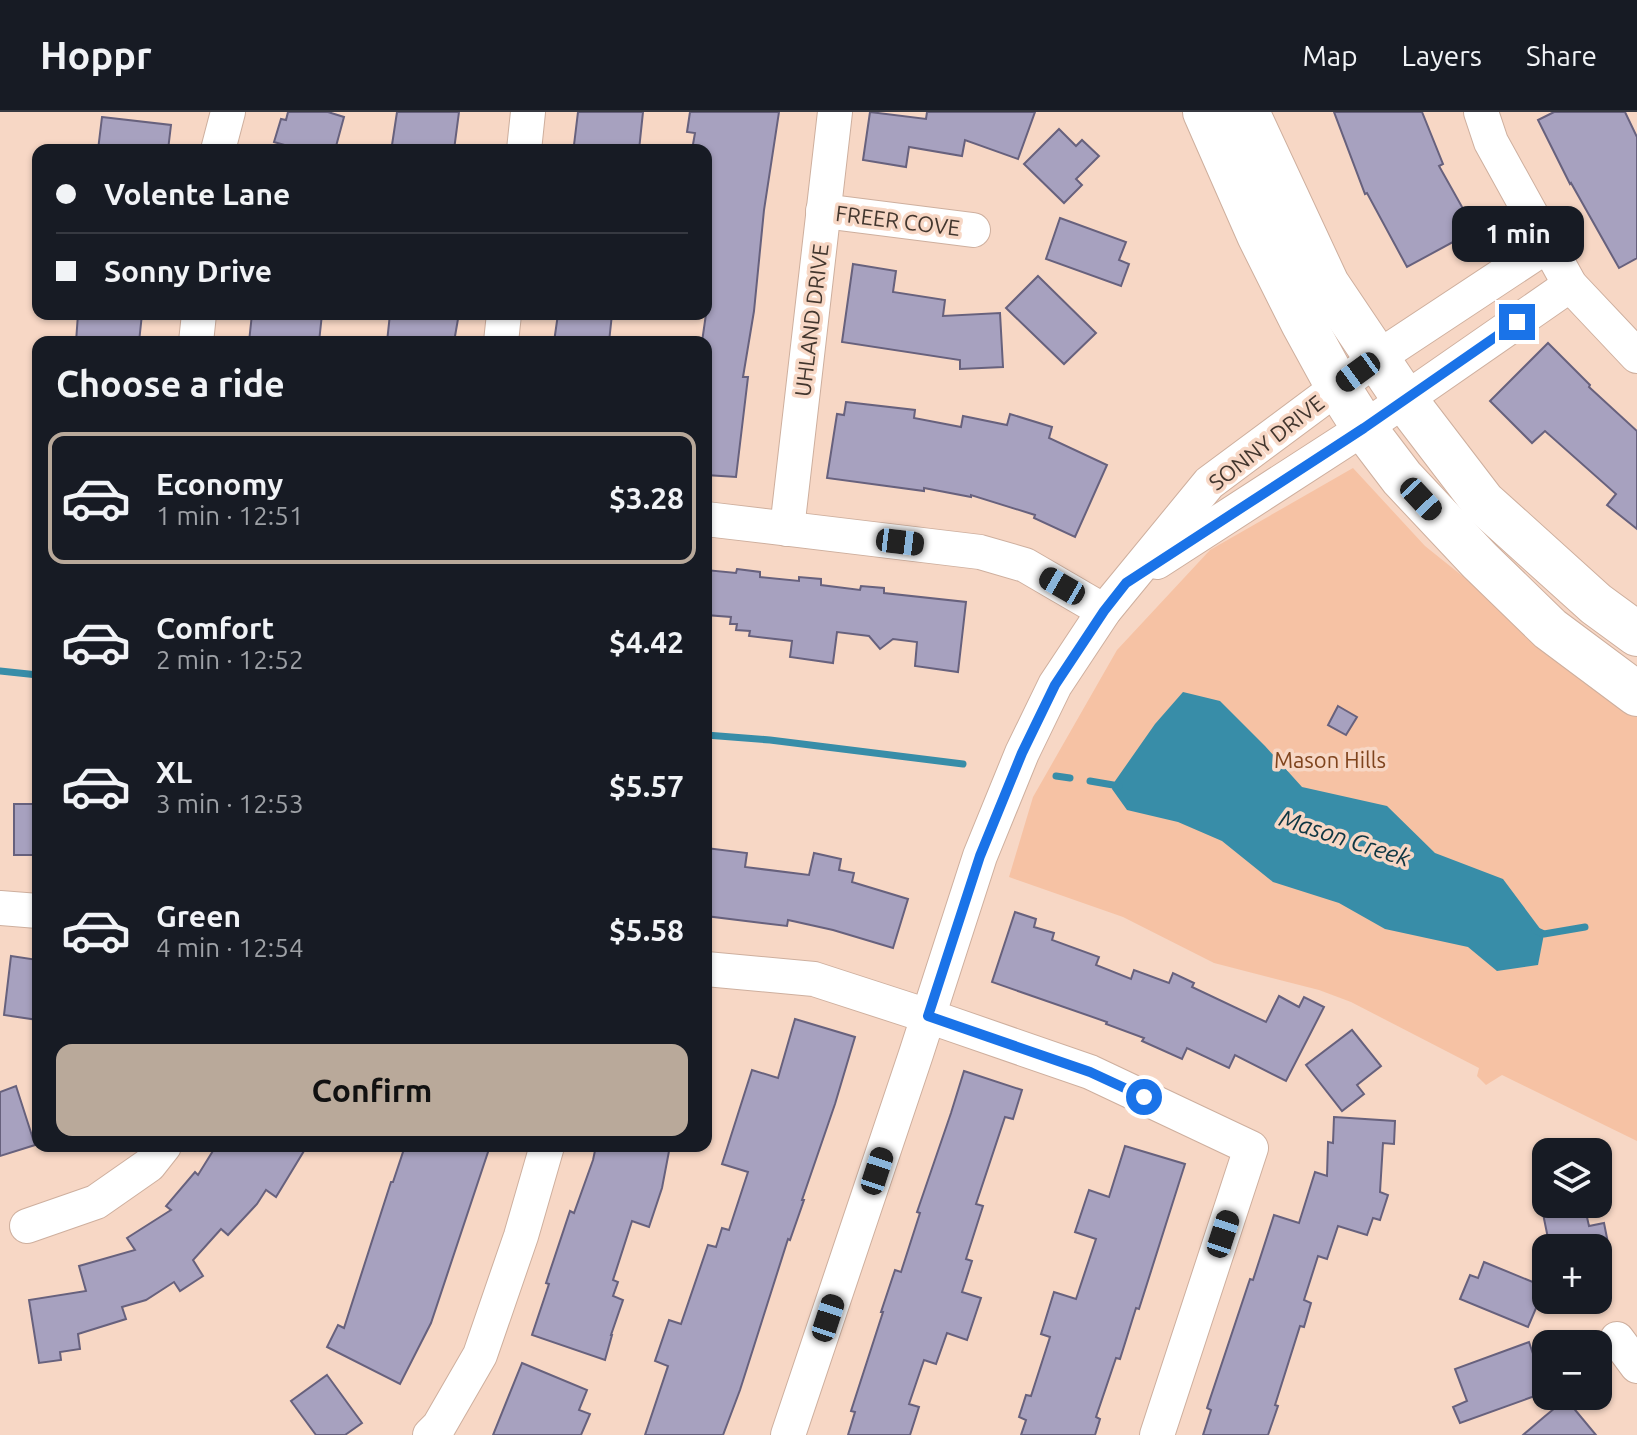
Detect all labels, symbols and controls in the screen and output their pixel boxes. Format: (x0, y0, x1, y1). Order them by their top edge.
text: Hoppr (40, 34, 152, 76)
text: Map (1302, 40, 1358, 71)
text: Layers (1402, 40, 1482, 71)
text: Share (1526, 40, 1597, 71)
text: Volente Lane (104, 177, 290, 211)
street label: FREER COVE (834, 200, 962, 240)
callout: 1 min (1451, 206, 1583, 262)
text: 1 min (1485, 219, 1551, 248)
street label: UHLAND DRIVE (789, 242, 833, 398)
text: Sonny Drive (104, 254, 272, 288)
route end (1499, 304, 1535, 340)
car (1332, 348, 1384, 396)
text: Choose a ride (56, 363, 285, 404)
street label: SONNY DRIVE (1204, 389, 1328, 495)
icon: car (60, 462, 132, 534)
text: Economy (156, 467, 283, 501)
car (1396, 473, 1446, 525)
text: $3.28 (609, 481, 684, 515)
text: 1 min · 12:51 (156, 501, 304, 530)
car (875, 527, 925, 557)
car (1035, 564, 1089, 608)
icon: car (60, 606, 132, 678)
text: Comfort (156, 611, 274, 645)
text: $4.42 (609, 625, 684, 659)
text: 2 min · 12:52 (156, 645, 304, 674)
park label: Mason Hills (1274, 747, 1386, 772)
icon: car (60, 750, 132, 822)
text: XL (156, 755, 192, 789)
text: $5.57 (609, 769, 684, 803)
text: 3 min · 12:53 (156, 789, 304, 818)
water label: Mason Creek (1276, 804, 1414, 872)
icon: car (60, 894, 132, 966)
text: Green (156, 899, 241, 933)
text: $5.58 (609, 913, 684, 947)
text: 4 min · 12:54 (156, 933, 304, 962)
button: Confirm (56, 1044, 688, 1136)
route start (1126, 1079, 1162, 1115)
map controls (1532, 1138, 1612, 1410)
button: layers (1532, 1138, 1612, 1218)
car (858, 1144, 896, 1198)
car (1204, 1207, 1242, 1261)
button: + (1532, 1234, 1612, 1314)
car (809, 1291, 847, 1345)
button: − (1532, 1330, 1612, 1410)

